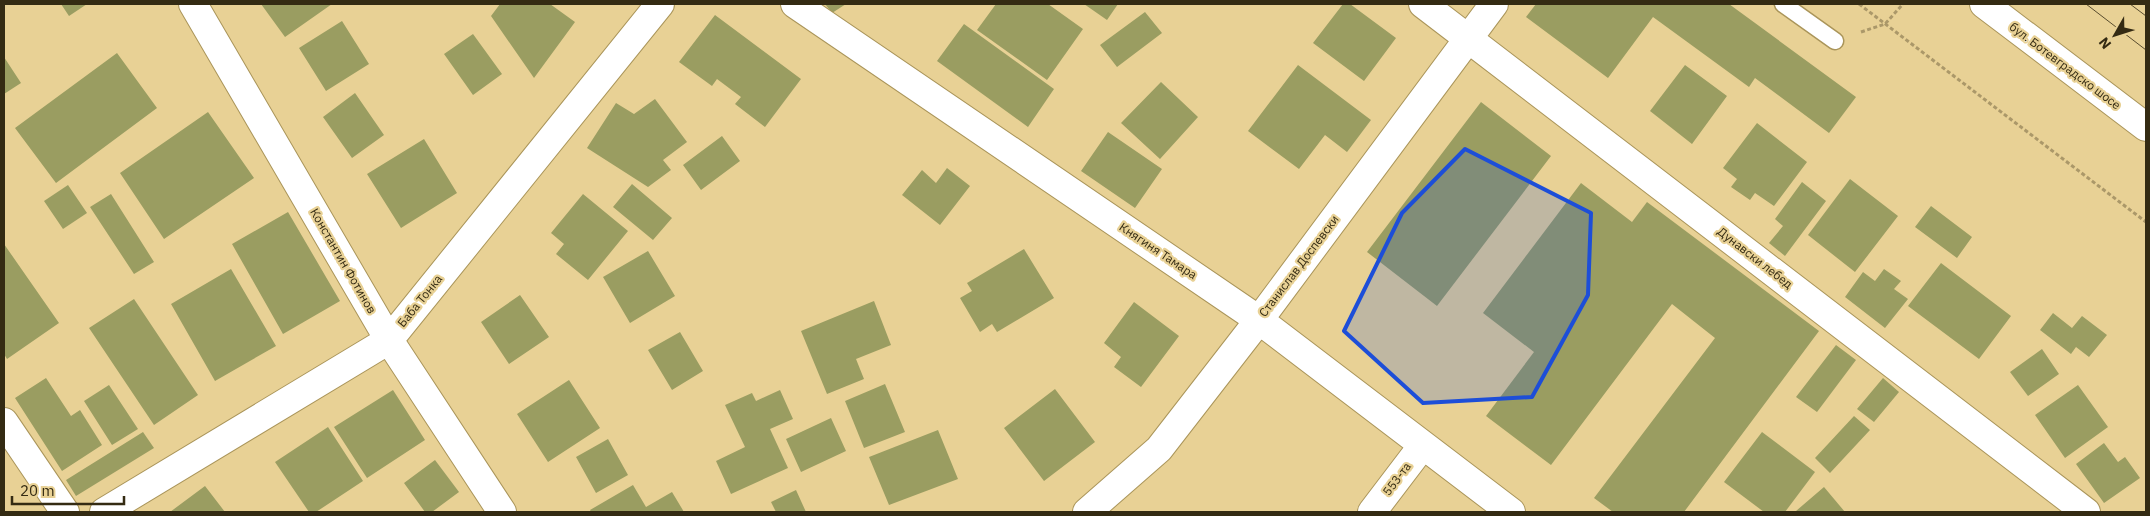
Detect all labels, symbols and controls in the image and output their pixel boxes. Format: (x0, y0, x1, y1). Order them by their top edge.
north arrow (2090, 10, 2140, 60)
street label: бул. Ботевградско шосе (2007, 19, 2124, 113)
text: N (2095, 34, 2115, 53)
street label: Константин Фотинов (307, 205, 380, 316)
street label: Станислав Доспевски (1255, 212, 1342, 320)
street label: Княгиня Тамара (1117, 219, 1200, 282)
street label: Дунавски лебед (1715, 224, 1796, 292)
street label: Баба Тонка (394, 271, 446, 330)
street label: 553-та (1379, 459, 1414, 498)
scale bar (12, 474, 125, 506)
text: 20 m (20, 481, 55, 500)

